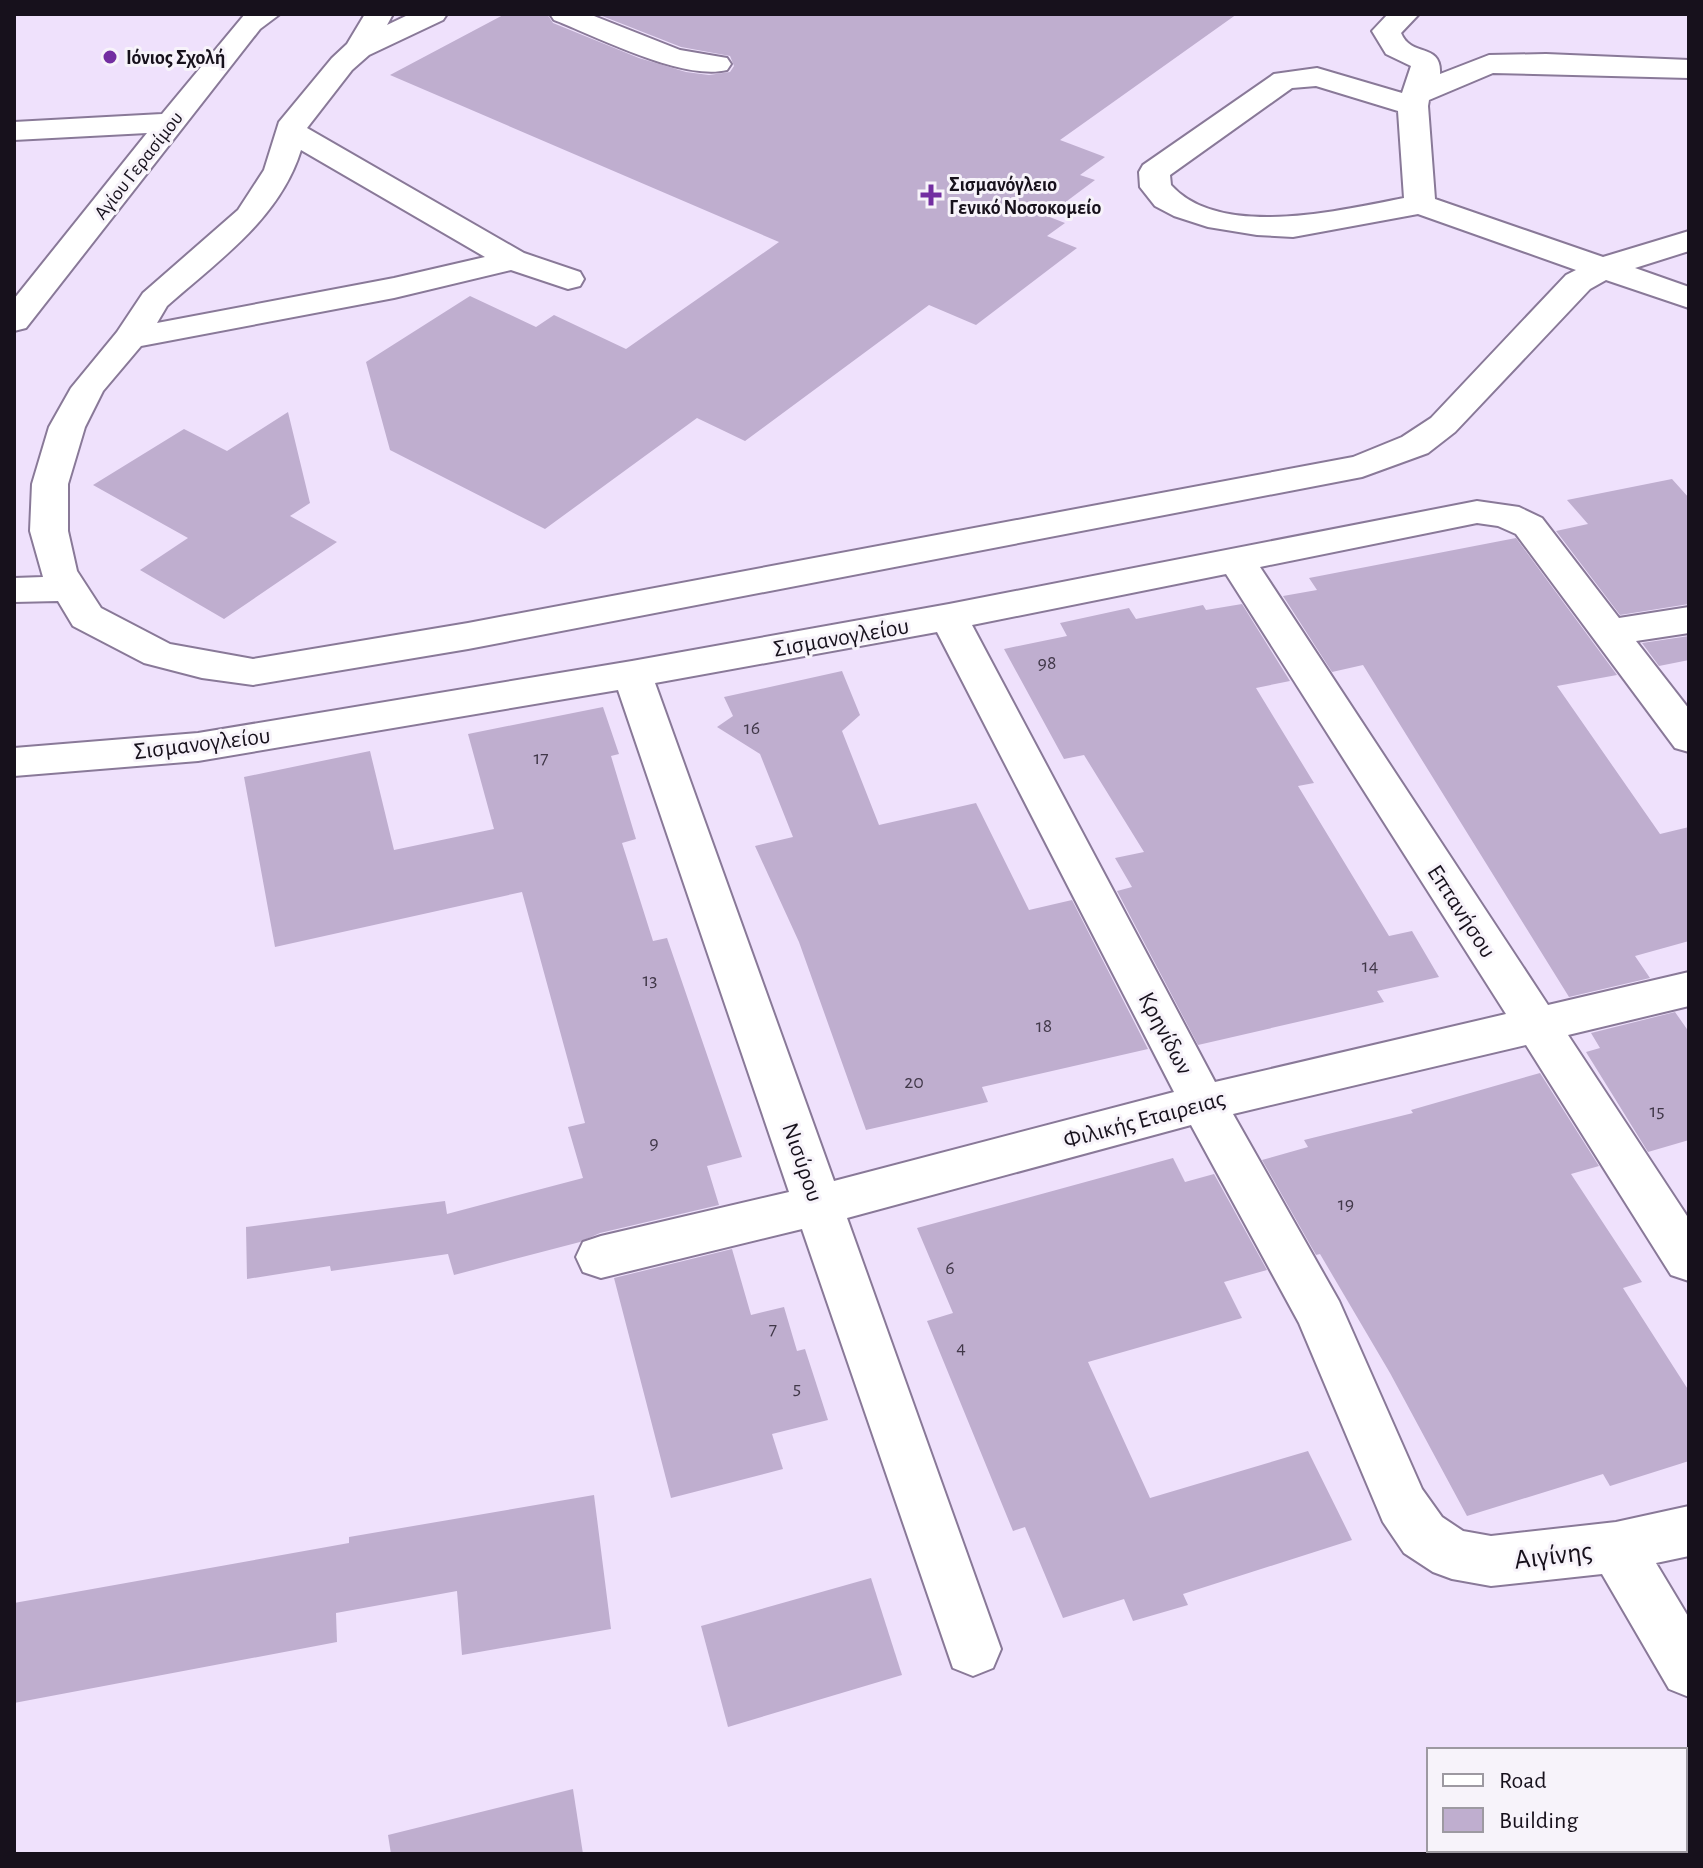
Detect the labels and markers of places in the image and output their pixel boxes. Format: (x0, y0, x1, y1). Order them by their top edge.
marker: Ιόνιος Σχολή (101, 48, 119, 66)
place label: Ιόνιος Σχολή (126, 48, 225, 68)
place label: Σισμανόγλειο Γενικό Νοσοκομείο (949, 175, 1101, 218)
marker: Σισμανόγλειο Γενικό Νοσοκομείο (920, 184, 942, 206)

